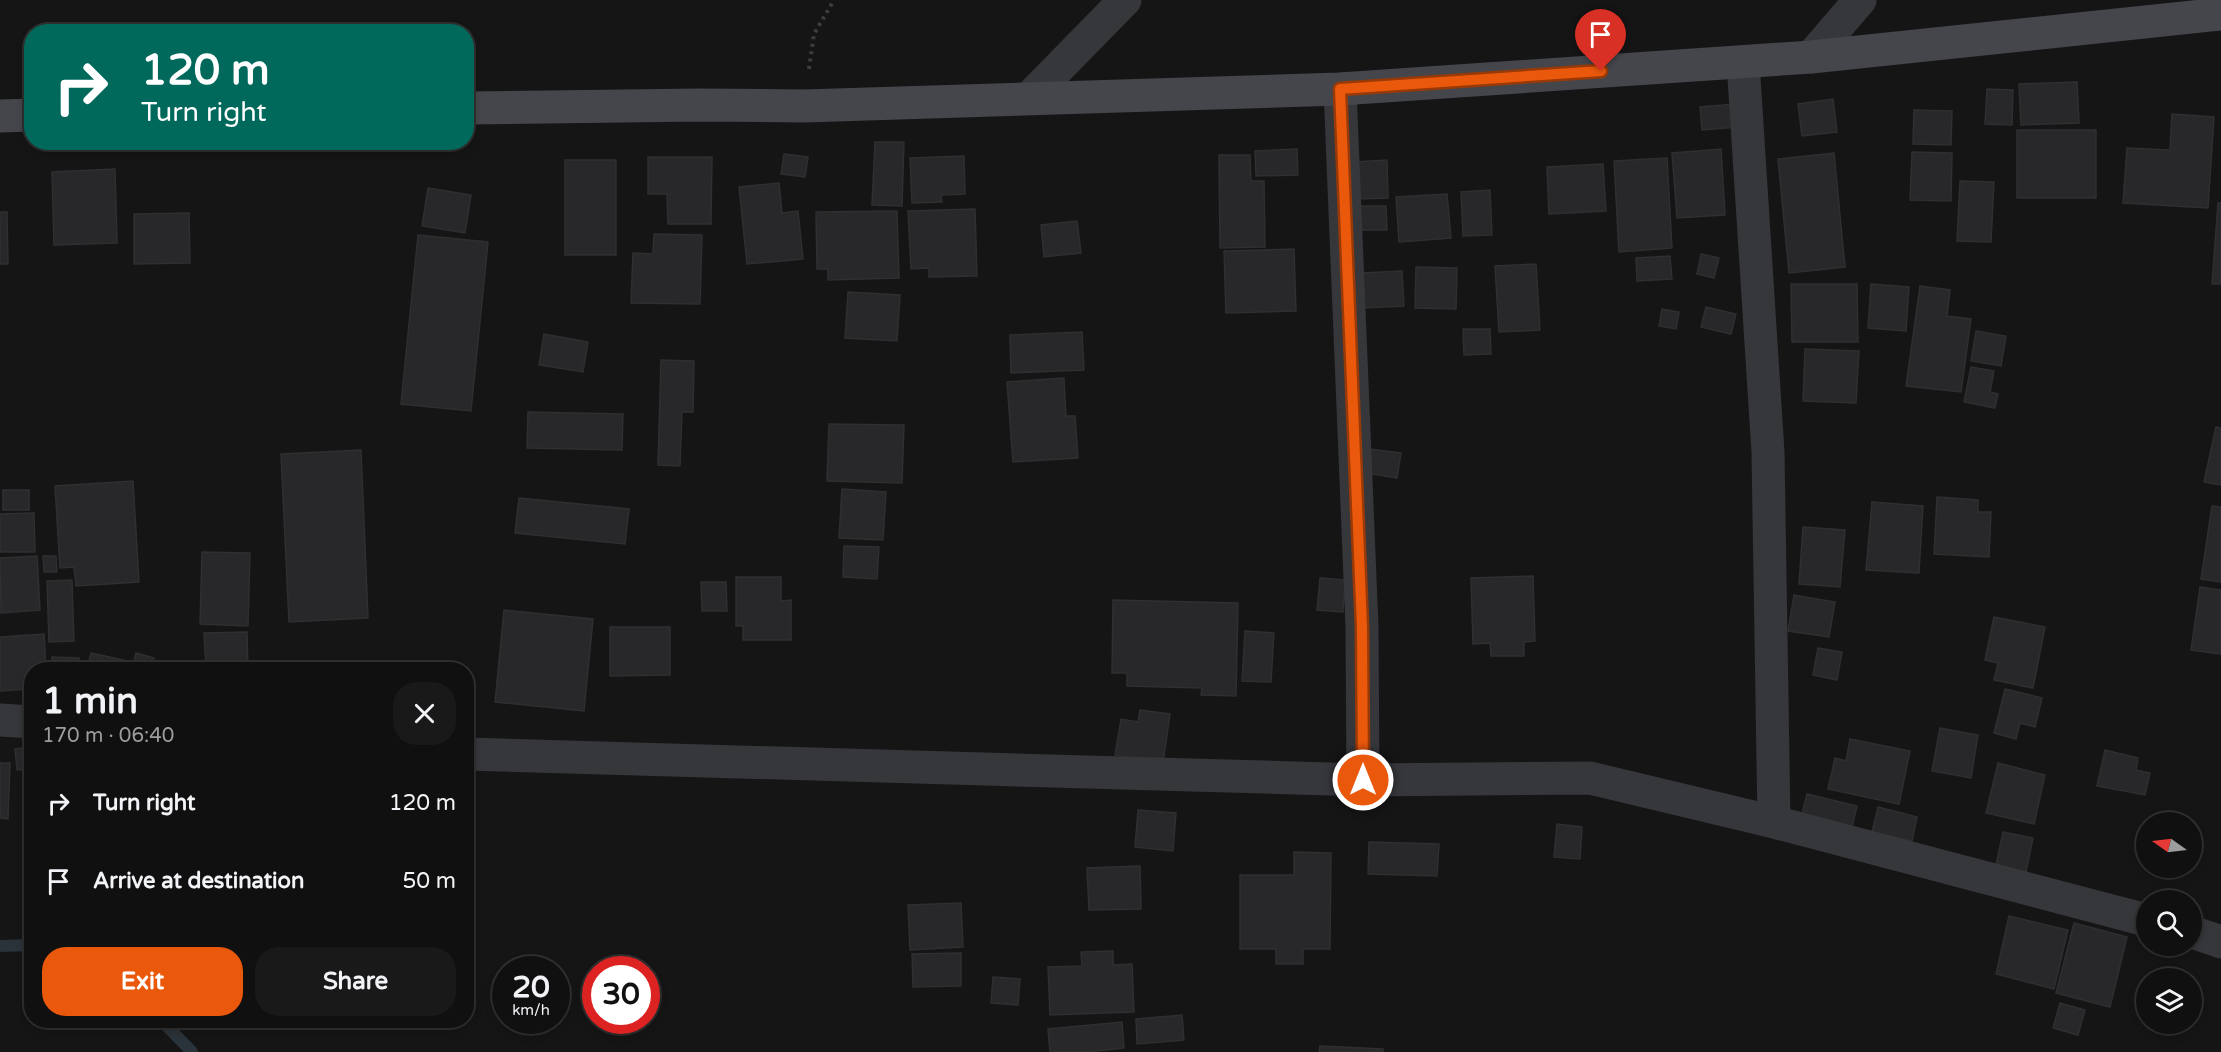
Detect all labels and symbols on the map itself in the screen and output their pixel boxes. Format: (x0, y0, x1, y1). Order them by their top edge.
pin (1575, 9, 1626, 71)
position arrow (1331, 748, 1395, 812)
north arrow (2136, 812, 2202, 878)
speed limit sign: 30 (582, 956, 660, 1034)

